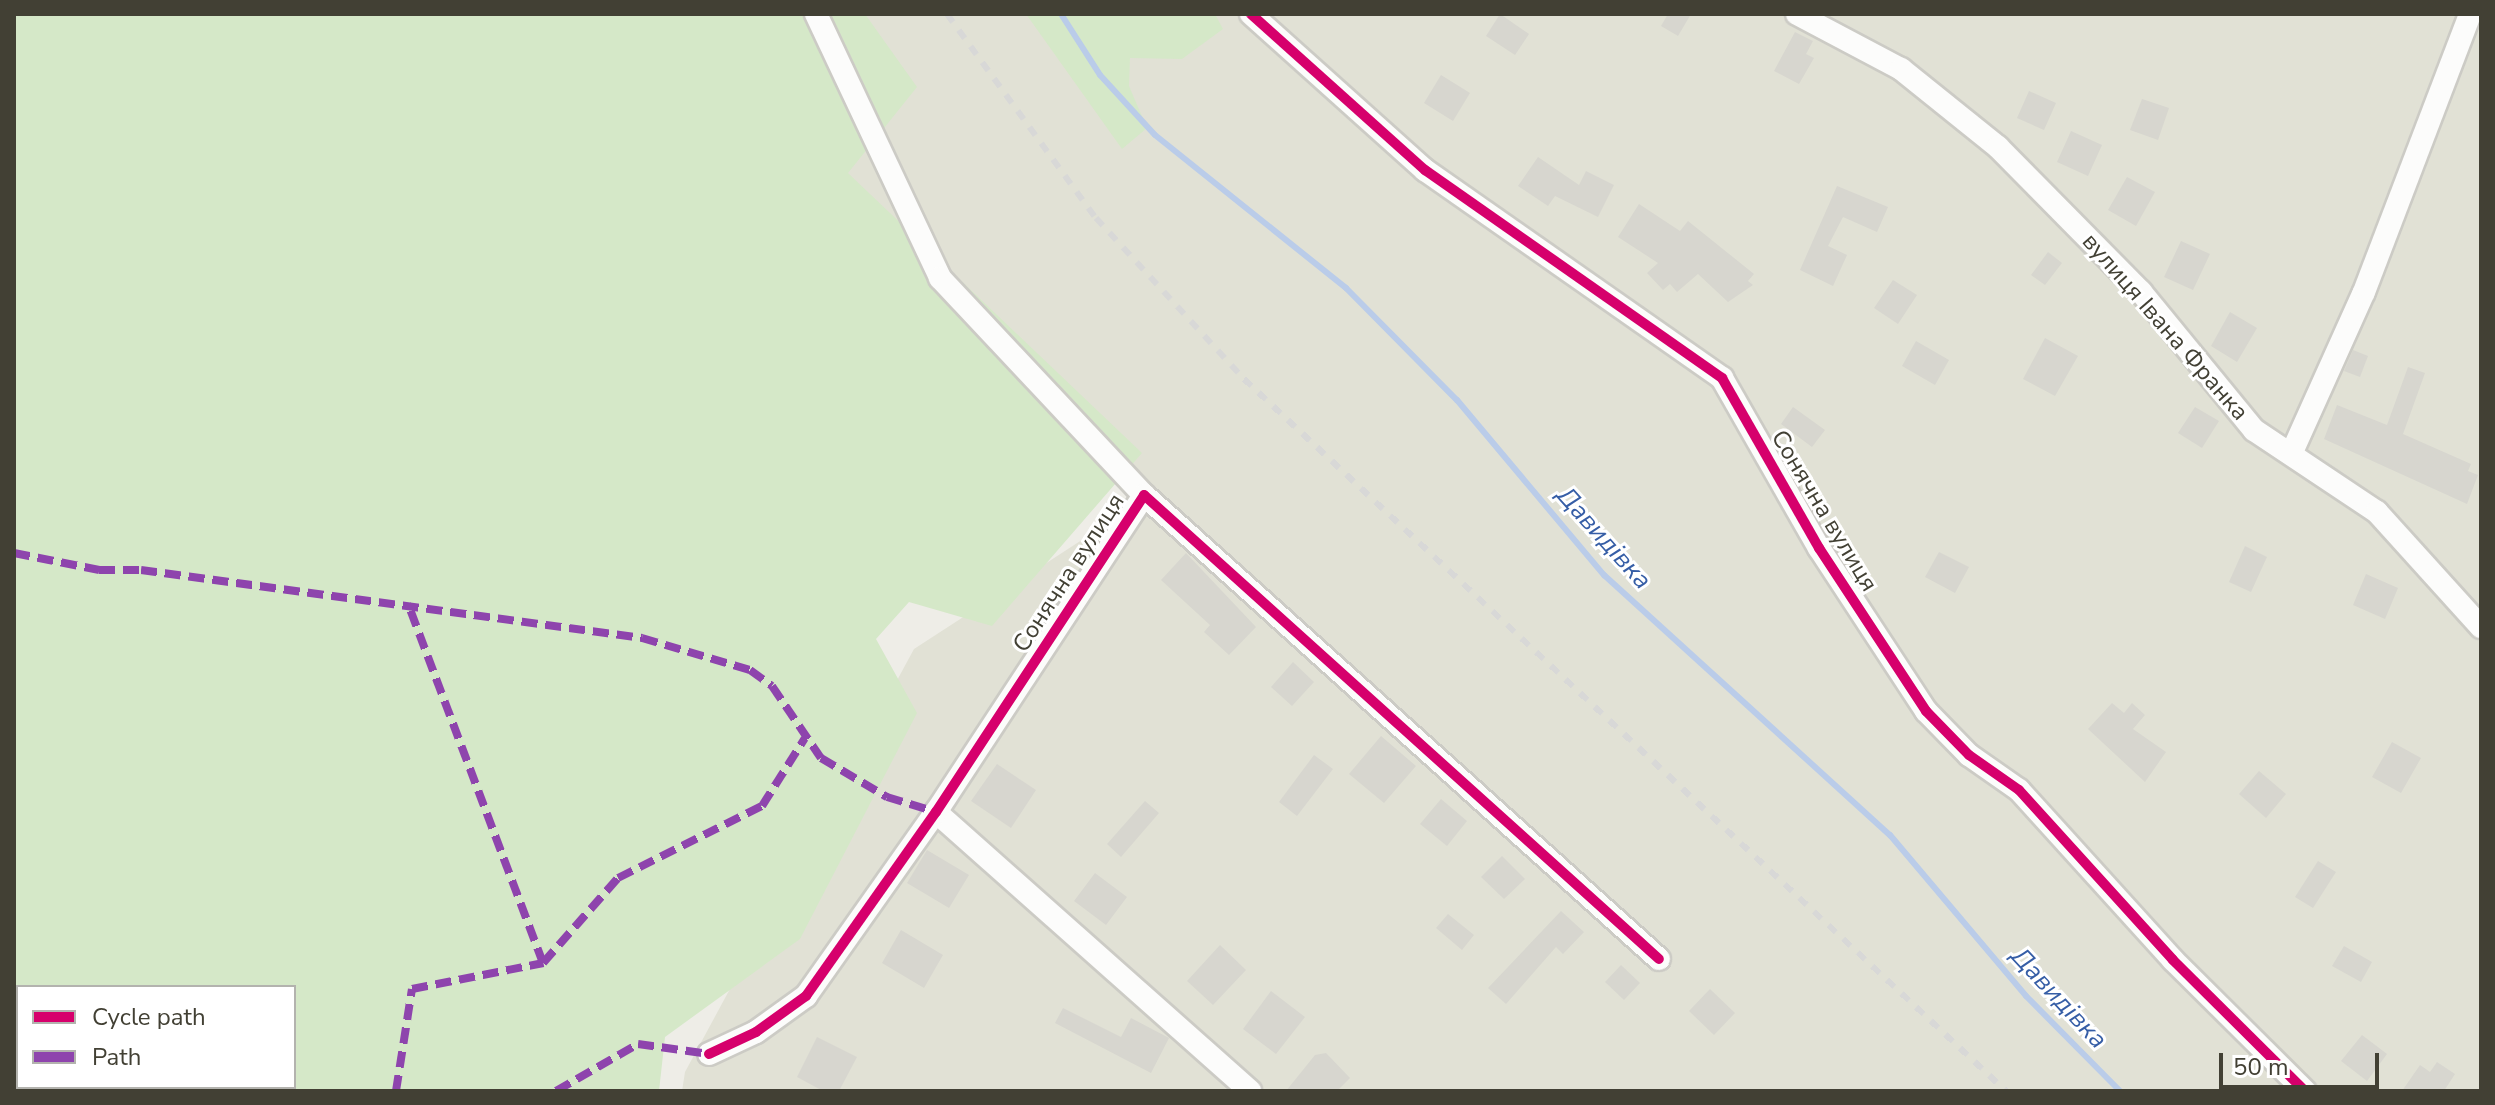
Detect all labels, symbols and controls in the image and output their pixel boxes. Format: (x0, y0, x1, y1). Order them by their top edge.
street label: вулиця Івана Франка (2076, 227, 2254, 427)
street label: Сонячна вулиця (1765, 425, 1883, 597)
water label: Давидівка (1550, 480, 1658, 596)
street label: Сонячна вулиця (1007, 488, 1131, 658)
water label: Давидівка (2004, 941, 2114, 1055)
legend (16, 985, 296, 1089)
text: Cycle path (92, 1001, 206, 1033)
scale bar (2223, 1037, 2383, 1087)
text: Path (92, 1041, 141, 1073)
text: 50 m (2233, 1051, 2289, 1083)

